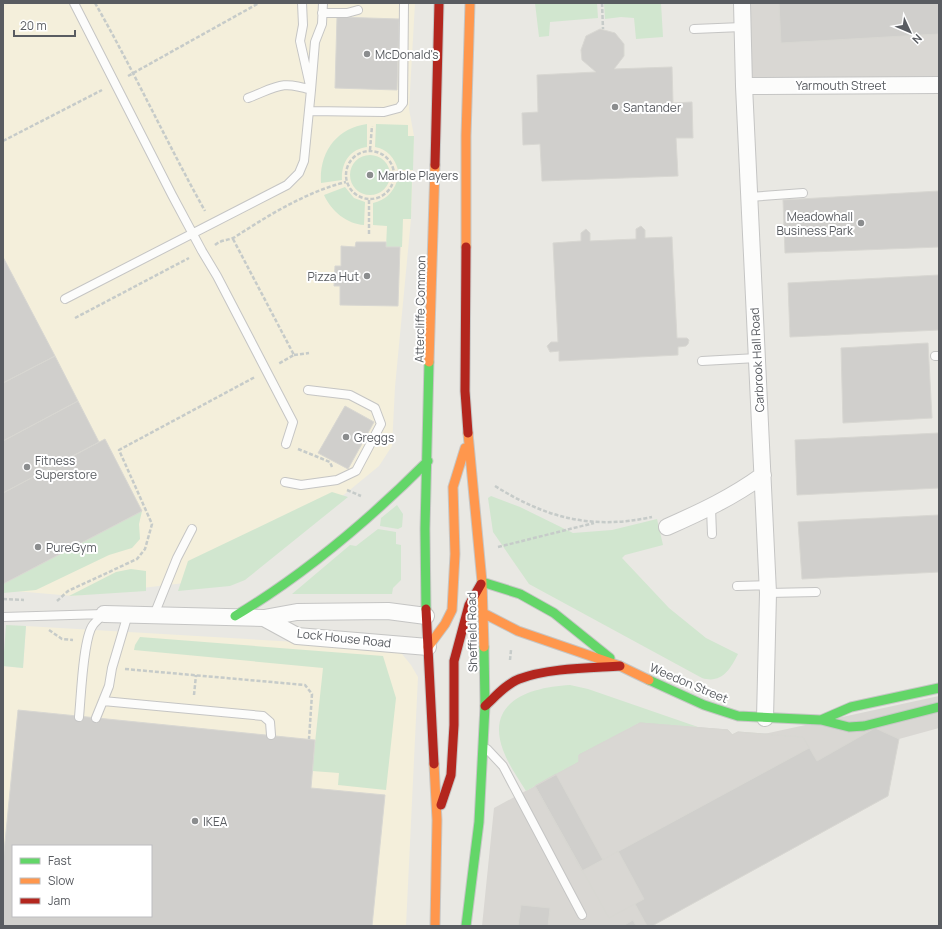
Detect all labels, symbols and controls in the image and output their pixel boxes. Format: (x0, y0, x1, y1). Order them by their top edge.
scale bar (14, 12, 75, 38)
north arrow (890, 12, 930, 52)
text: 20 m (20, 17, 47, 34)
text: N (909, 31, 926, 47)
place label: McDonald's (375, 46, 439, 63)
marker: McDonald's (362, 49, 372, 59)
street label: Yarmouth Street (796, 77, 887, 94)
place label: Santander (623, 99, 682, 116)
marker: Santander (610, 102, 620, 112)
place label: Marble Players (378, 167, 458, 184)
marker: Marble Players (365, 170, 375, 180)
place label: Meadowhall Business Park (776, 208, 854, 239)
marker: Meadowhall Business Park (856, 218, 866, 228)
street label: Attercliffe Common (411, 255, 429, 363)
place label: Pizza Hut (307, 268, 359, 285)
marker: Pizza Hut (362, 271, 372, 281)
street label: Carbrook Hall Road (746, 307, 768, 413)
place label: Greggs (354, 429, 394, 446)
marker: Greggs (341, 432, 351, 442)
place label: Fitness Superstore (35, 452, 97, 483)
marker: Fitness Superstore (22, 462, 32, 472)
place label: PureGym (46, 539, 97, 556)
marker: PureGym (33, 542, 43, 552)
street label: Sheffield Road (463, 592, 481, 672)
street label: Lock House Road (296, 625, 392, 651)
street label: Weedon Street (647, 659, 731, 707)
place label: IKEA (203, 813, 228, 830)
marker: IKEA (190, 816, 200, 826)
legend (12, 845, 152, 917)
text: Fast (48, 852, 72, 869)
text: Slow (48, 872, 74, 889)
text: Jam (48, 892, 70, 909)

